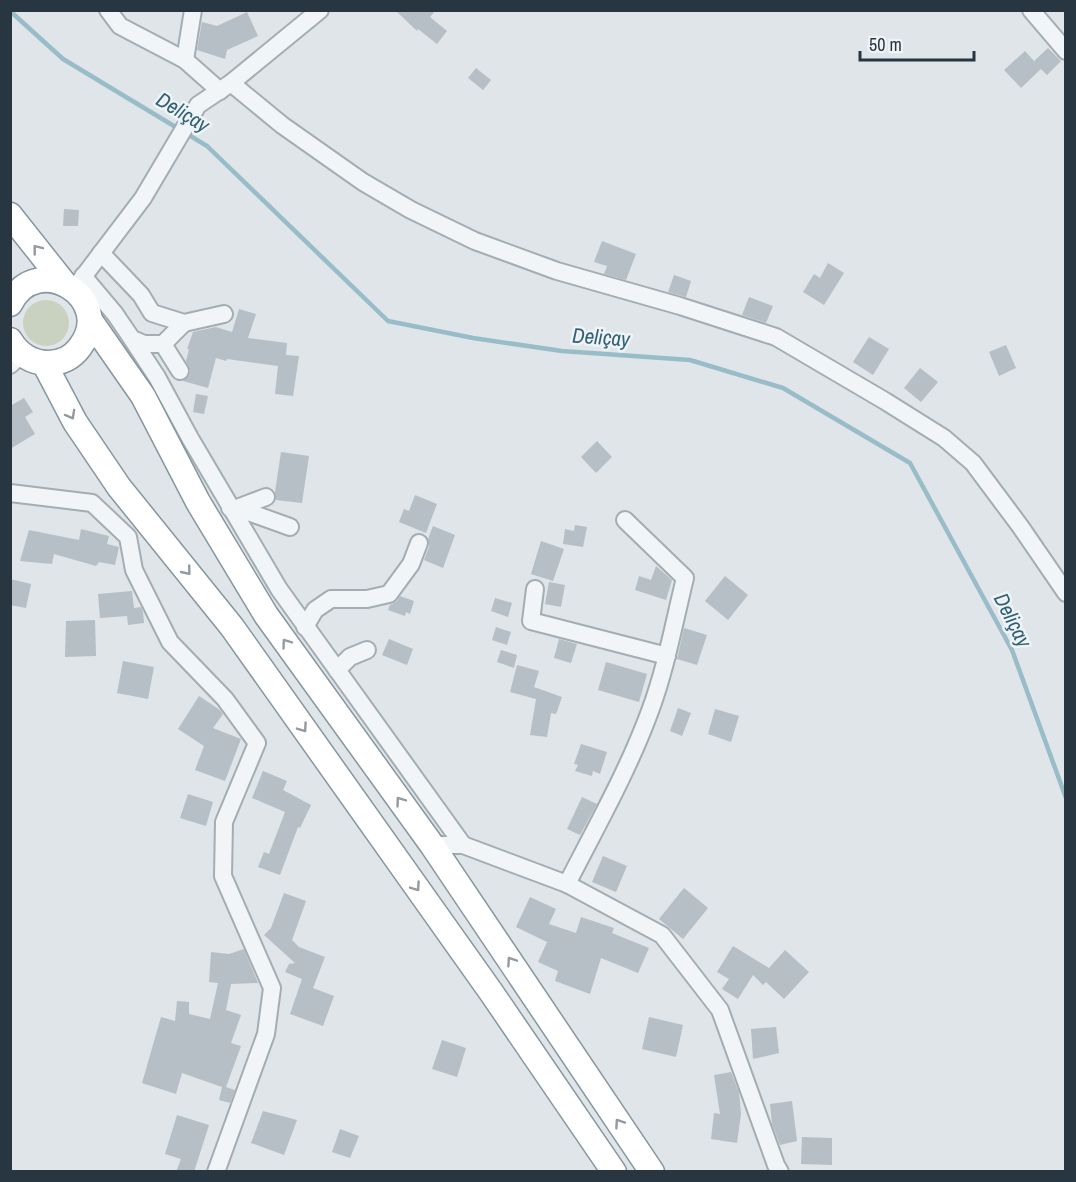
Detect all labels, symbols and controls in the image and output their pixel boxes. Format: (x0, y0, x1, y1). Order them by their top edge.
scale bar (860, 24, 974, 62)
text: 50 m (869, 32, 902, 57)
water label: Deliçay (151, 85, 216, 140)
one-way arrow (33, 244, 44, 255)
water label: Deliçay (571, 321, 632, 354)
one-way arrow (64, 409, 75, 419)
one-way arrow (180, 564, 191, 575)
water label: Deliçay (987, 588, 1040, 653)
one-way arrow (282, 638, 293, 649)
one-way arrow (296, 721, 307, 732)
one-way arrow (396, 796, 407, 807)
one-way arrow (409, 880, 420, 891)
one-way arrow (507, 957, 518, 968)
one-way arrow (615, 1119, 627, 1129)

